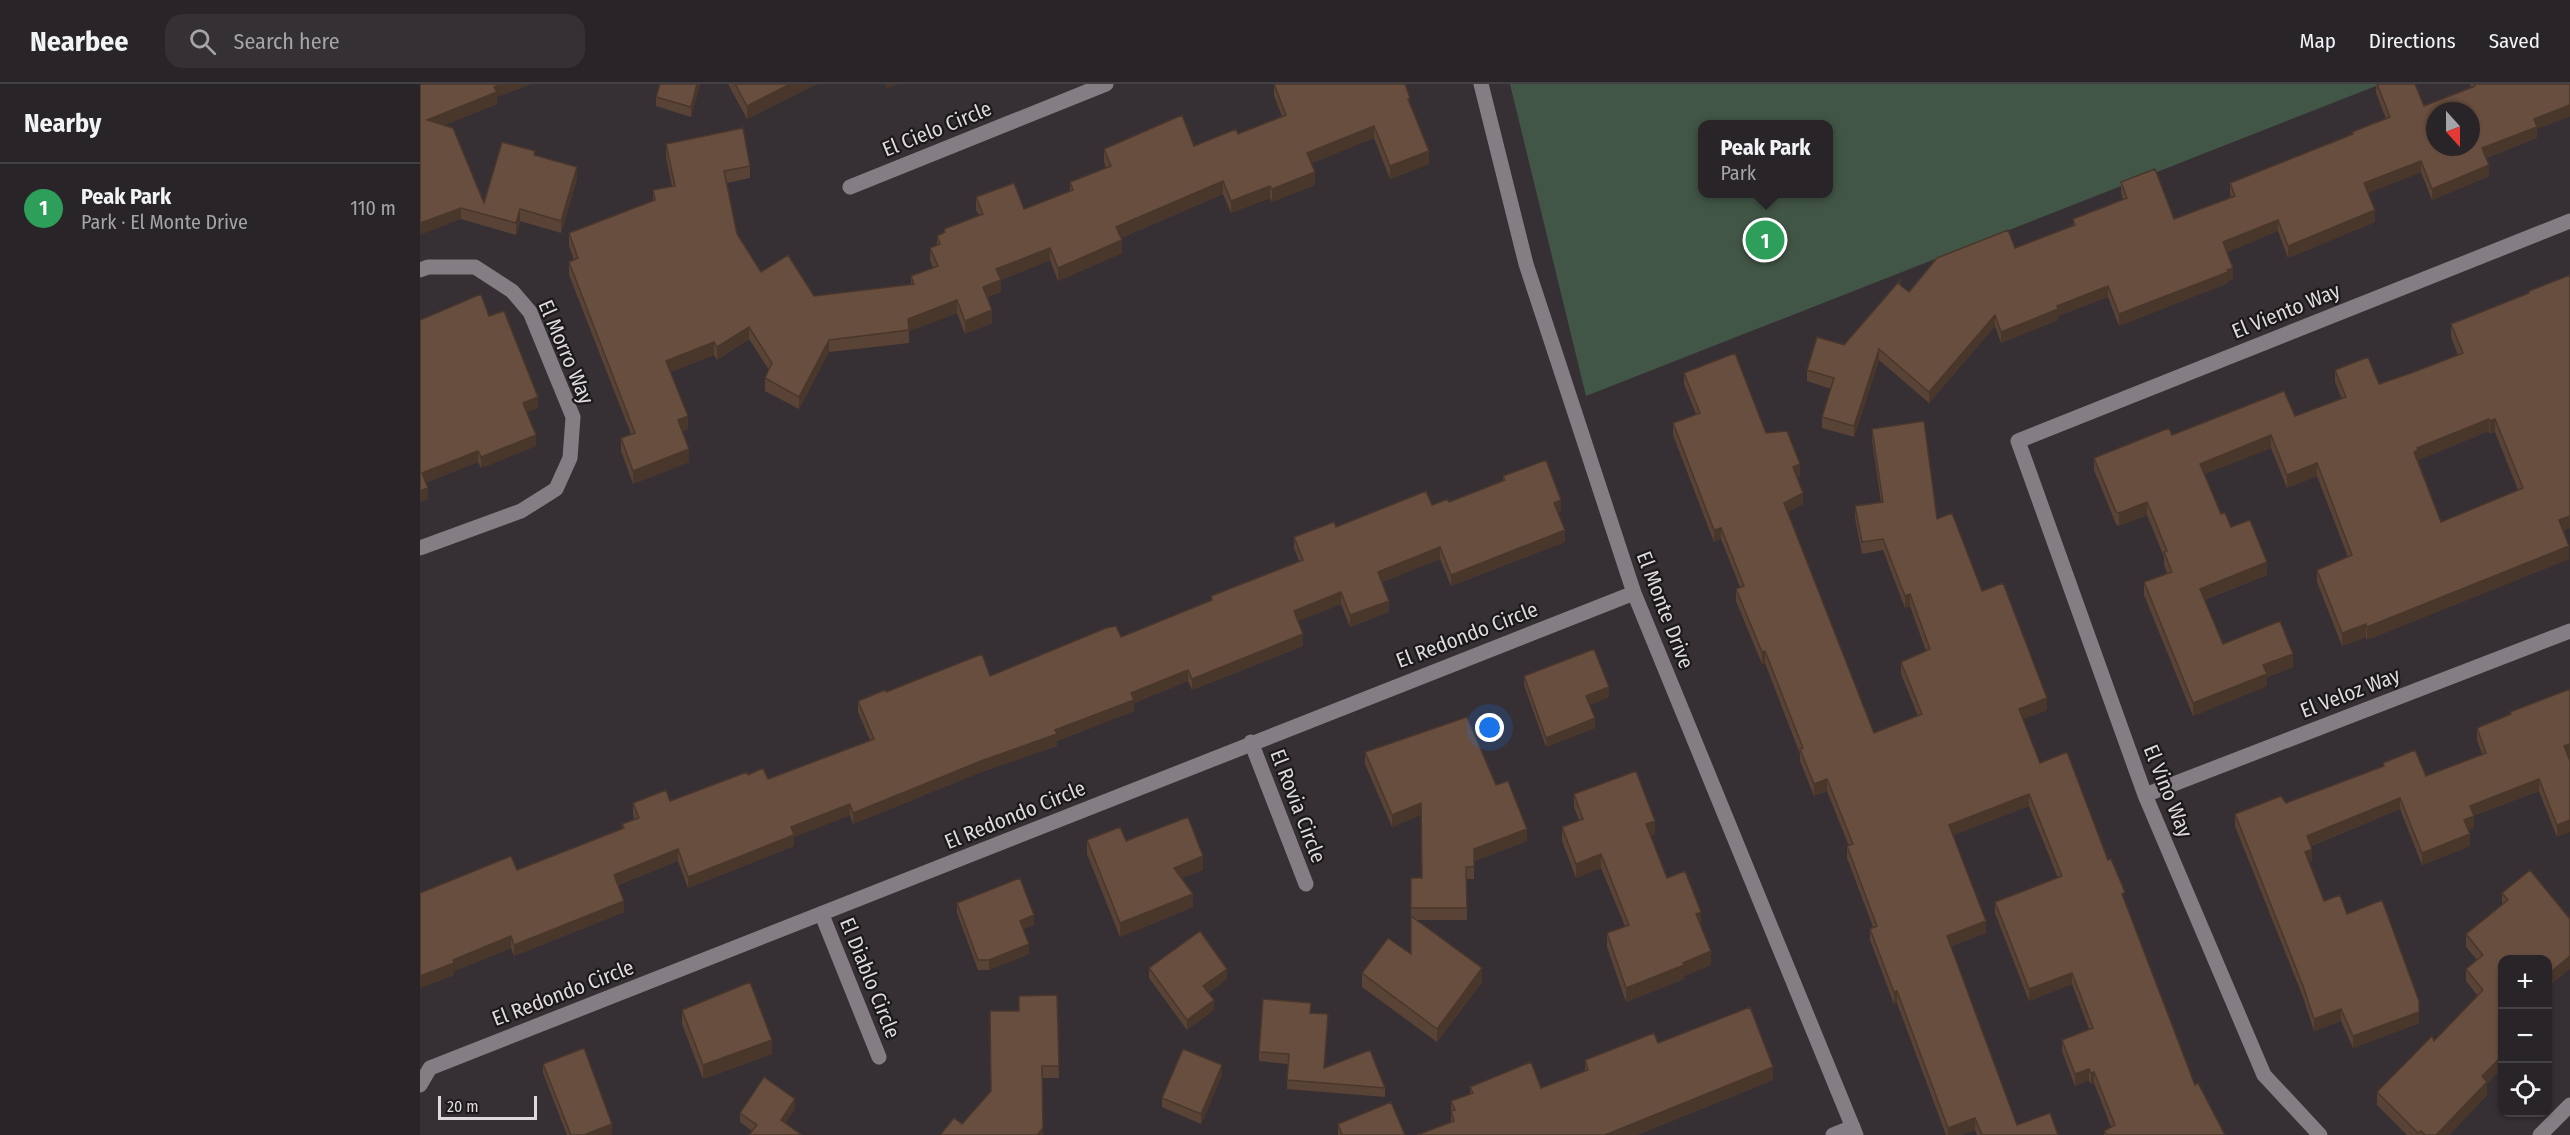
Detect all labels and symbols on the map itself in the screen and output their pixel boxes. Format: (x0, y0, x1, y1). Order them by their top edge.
street label: El Cielo Circle (879, 95, 995, 163)
north arrow (2426, 102, 2480, 156)
pin: 1 (1746, 218, 1784, 262)
street label: El Viento Way (2228, 277, 2345, 345)
street label: El Morro Way (532, 296, 600, 409)
street label: El Monte Drive (1631, 548, 1699, 672)
street label: El Redondo Circle (1392, 596, 1542, 674)
street label: El Veloz Way (2296, 662, 2404, 724)
your location (1475, 713, 1504, 742)
street label: El Vino Way (2138, 741, 2199, 842)
street label: El Rovia Circle (1264, 745, 1332, 867)
street label: El Redondo Circle (941, 775, 1089, 855)
street label: El Diablo Circle (834, 914, 906, 1042)
street label: El Redondo Circle (488, 954, 638, 1032)
scale bar (438, 1093, 537, 1120)

